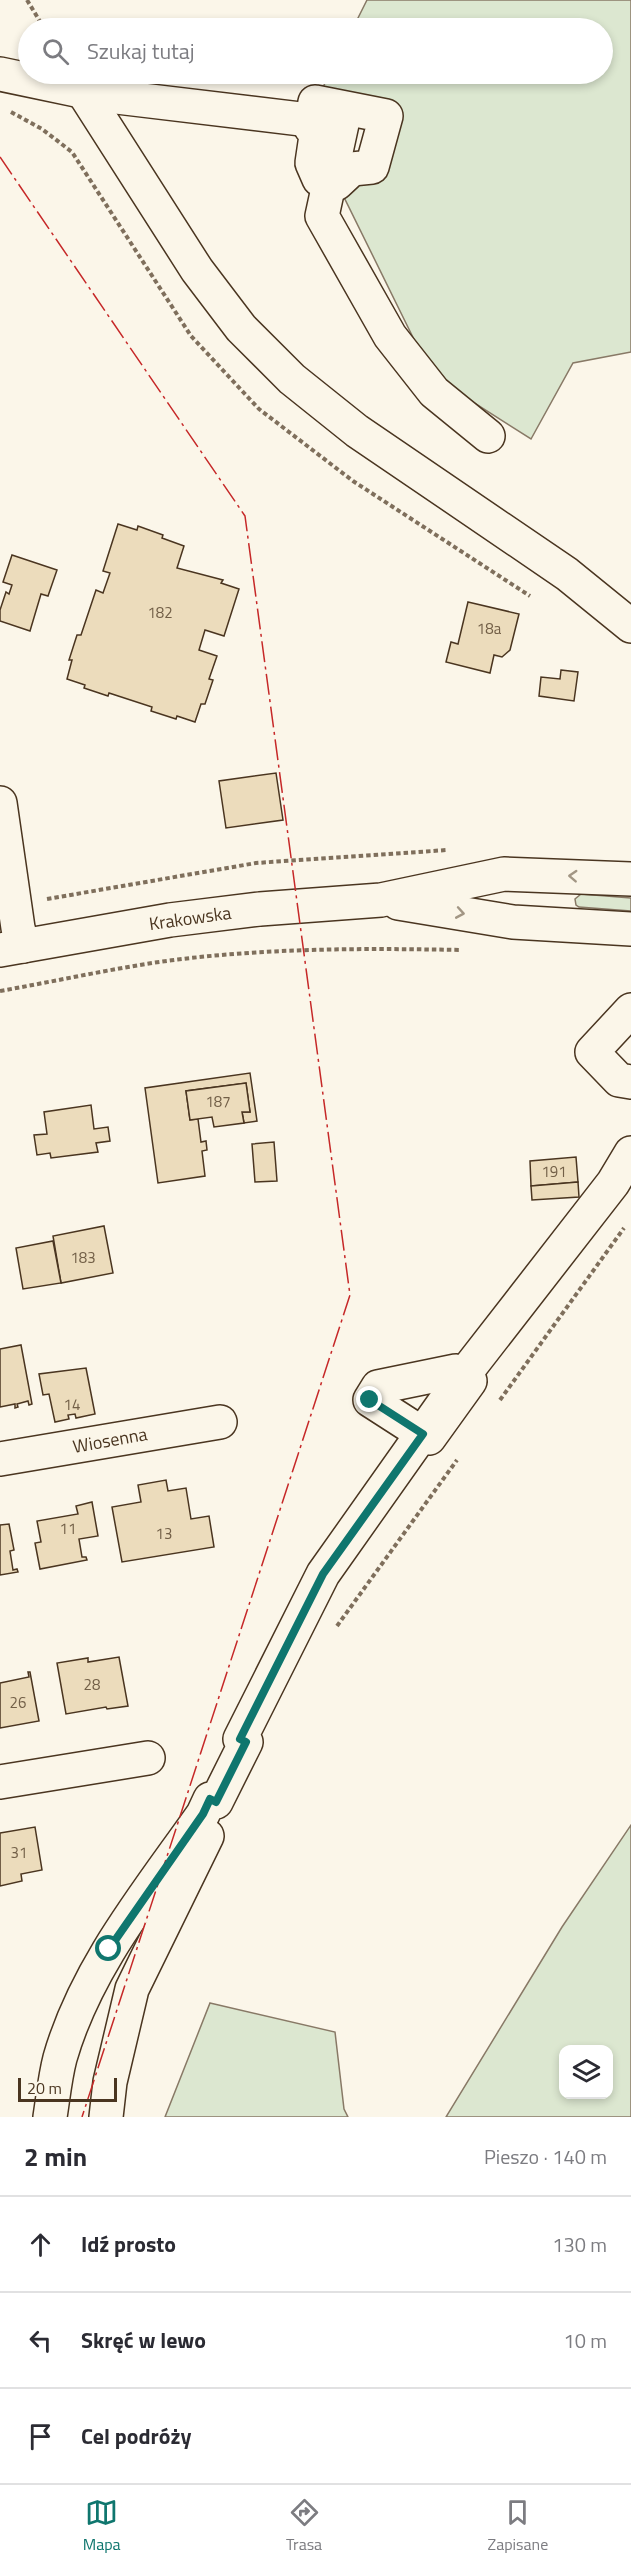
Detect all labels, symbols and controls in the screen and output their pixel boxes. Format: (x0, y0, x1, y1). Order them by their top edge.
search box (18, 18, 613, 84)
text: Szukaj tutaj (87, 34, 195, 68)
icon: search (39, 35, 72, 68)
house number: 182 (147, 601, 173, 624)
house number: 18a (477, 617, 502, 640)
one-way arrow (568, 869, 577, 882)
street label: Krakowska (147, 899, 233, 937)
one-way arrow (455, 907, 464, 919)
house number: 187 (205, 1090, 231, 1113)
house number: 191 (541, 1160, 567, 1183)
house number: 183 (70, 1246, 96, 1269)
route end (356, 1386, 382, 1412)
house number: 14 (64, 1393, 80, 1416)
street label: Wiosenna (71, 1420, 149, 1460)
house number: 11 (60, 1517, 76, 1540)
house number: 13 (156, 1522, 172, 1545)
house number: 28 (84, 1673, 100, 1696)
house number: 26 (10, 1691, 26, 1714)
house number: 31 (11, 1841, 27, 1864)
route start (95, 1935, 121, 1961)
map controls (559, 2045, 613, 2099)
button: layers (559, 2045, 613, 2099)
scale bar (18, 2075, 117, 2102)
text: 20 m (27, 2076, 62, 2100)
text: 2 min (24, 2137, 87, 2176)
text: Pieszo · 140 m (484, 2141, 607, 2172)
text: Idź prosto (81, 2227, 176, 2261)
icon: ahead (24, 2228, 57, 2261)
text: 130 m (552, 2229, 607, 2260)
text: Skręć w lewo (81, 2323, 206, 2357)
icon: left (24, 2324, 57, 2357)
text: 10 m (563, 2325, 607, 2356)
text: Cel podróży (81, 2419, 191, 2453)
icon: arrive (24, 2420, 57, 2453)
tab: Mapa (83, 2496, 121, 2556)
tab: Trasa (286, 2496, 322, 2556)
tab: Zapisane (488, 2496, 548, 2556)

